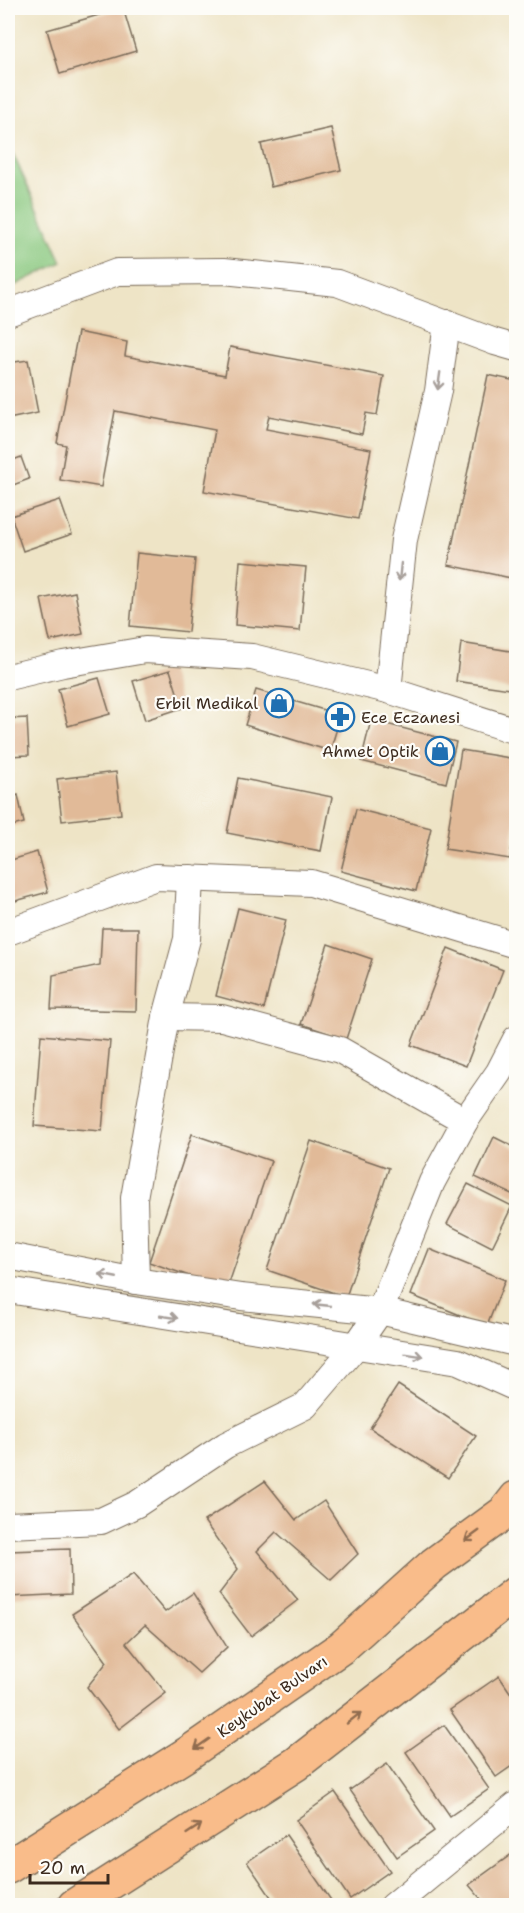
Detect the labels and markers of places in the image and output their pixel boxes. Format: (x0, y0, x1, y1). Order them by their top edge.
shop icon: Erbil Medikal (263, 687, 295, 719)
place label: Erbil Medikal (156, 693, 258, 714)
pharmacy icon: Ece Eczanesi (324, 701, 356, 733)
place label: Ece Eczanesi (361, 707, 460, 728)
shop icon: Ahmet Optik (424, 735, 456, 767)
place label: Ahmet Optik (322, 741, 419, 762)

